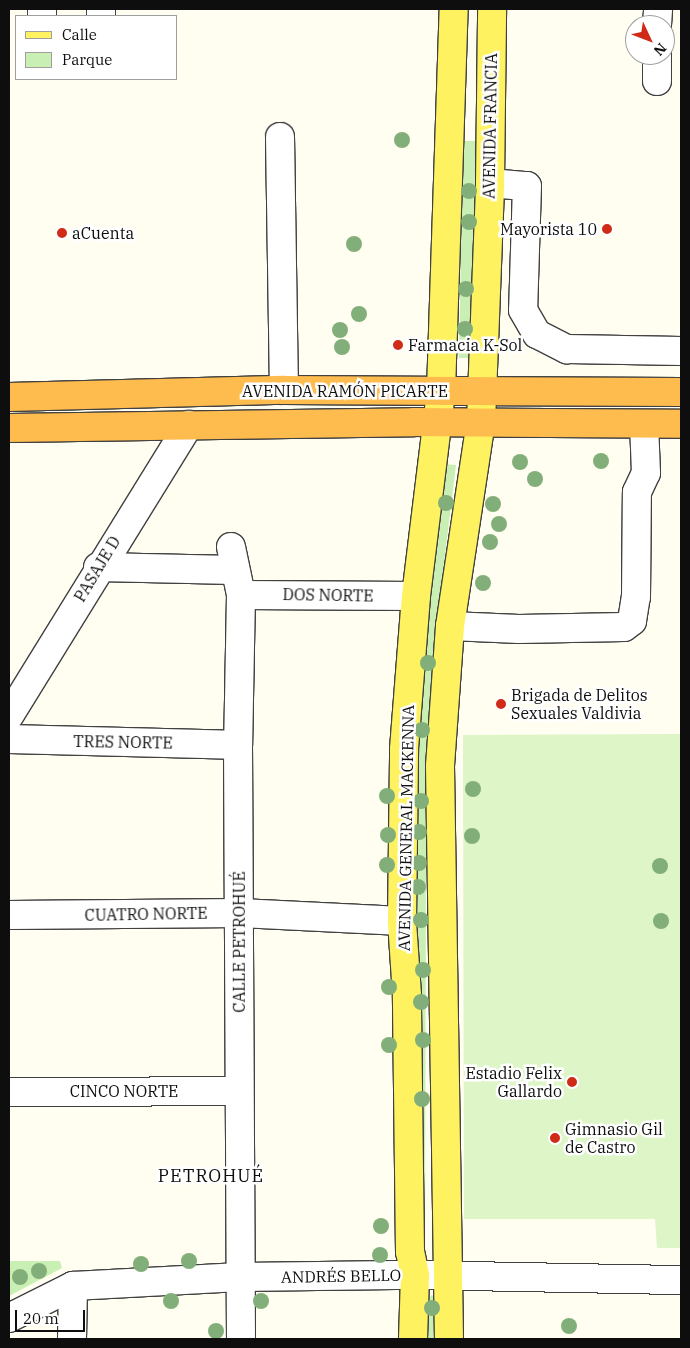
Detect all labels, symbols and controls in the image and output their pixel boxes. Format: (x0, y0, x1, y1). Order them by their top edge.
legend (15, 15, 178, 80)
north arrow (625, 15, 675, 65)
text: Calle (62, 25, 97, 44)
text: N (650, 39, 671, 60)
text: Parque (62, 50, 112, 69)
street label: AVENIDA FRANCIA (479, 53, 501, 199)
place label: Mayorista 10 (500, 219, 597, 239)
place label: aCuenta (72, 223, 134, 243)
marker: Mayorista 10 (601, 223, 613, 235)
marker: aCuenta (56, 227, 68, 239)
place label: Farmacia K-Sol (408, 335, 522, 355)
marker: Farmacia K-Sol (392, 339, 404, 351)
street label: AVENIDA RAMÓN PICARTE (242, 381, 448, 401)
street label: PASAJE D (70, 533, 124, 605)
street label: DOS NORTE (282, 585, 374, 605)
place label: Brigada de Delitos Sexuales Valdivia (511, 685, 648, 723)
marker: Brigada de Delitos Sexuales Valdivia (495, 698, 507, 710)
street label: AVENIDA GENERAL MACKENNA (394, 705, 418, 951)
street label: TRES NORTE (73, 732, 173, 752)
street label: CALLE PETROHUÉ (229, 871, 249, 1013)
street label: CUATRO NORTE (84, 903, 208, 925)
place label: Estadio Felix Gallardo (465, 1063, 562, 1101)
marker: Estadio Felix Gallardo (566, 1076, 578, 1088)
street label: CINCO NORTE (70, 1081, 178, 1101)
place label: Gimnasio Gil de Castro (565, 1119, 663, 1157)
marker: Gimnasio Gil de Castro (549, 1132, 561, 1144)
district label: PETROHUÉ (157, 1165, 265, 1187)
street label: ANDRÉS BELLO (281, 1265, 401, 1287)
scale bar (18, 1300, 88, 1332)
text: 20 m (23, 1309, 59, 1328)

